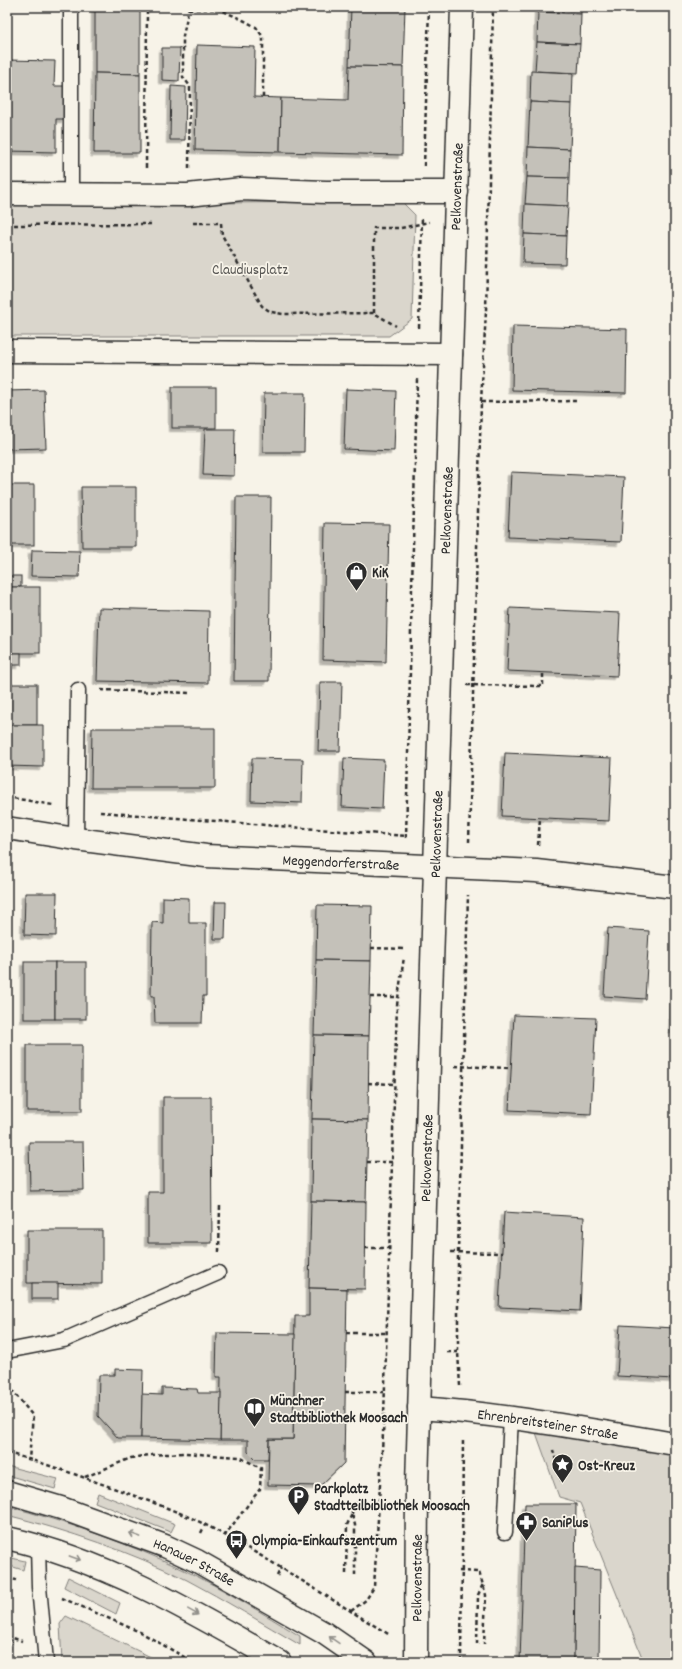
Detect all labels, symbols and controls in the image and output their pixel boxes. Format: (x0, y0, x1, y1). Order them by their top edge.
street label: Pelkovenstraße (446, 142, 471, 231)
park label: Claudiusplatz (212, 260, 288, 282)
street label: Pelkovenstraße (436, 466, 461, 555)
shop icon: KiK (343, 559, 369, 592)
place label: KiK (372, 563, 389, 585)
street label: Pelkovenstraße (426, 790, 450, 879)
street label: Meggendorferstraße (282, 850, 400, 878)
street label: Pelkovenstraße (416, 1114, 441, 1202)
place label: Münchner Stadtbibliothek Moosach (270, 1391, 408, 1430)
library icon: Münchner Stadtbibliothek Moosach (242, 1396, 268, 1429)
street label: Ehrenbreitsteiner Straße (476, 1405, 620, 1447)
place icon: Ost-Kreuz (549, 1452, 575, 1485)
place label: Ost-Kreuz (578, 1456, 635, 1478)
place label: Parkplatz Stadtteilbibliothek Moosach (314, 1479, 470, 1518)
parking icon: Parkplatz Stadtteilbibliothek Moosach (285, 1484, 311, 1517)
pharmacy icon: SaniPlus (513, 1509, 539, 1542)
place label: SaniPlus (542, 1513, 589, 1535)
bus stop icon: Olympia-Einkaufszentrum (223, 1527, 249, 1560)
one-way arrow (130, 1530, 142, 1538)
place label: Olympia-Einkaufszentrum (252, 1531, 397, 1553)
street label: Hanauer Straße (150, 1534, 239, 1593)
street label: Pelkovenstraße (407, 1534, 430, 1622)
one-way arrow (69, 1555, 81, 1563)
one-way arrow (187, 1609, 199, 1617)
one-way arrow (329, 1636, 340, 1644)

